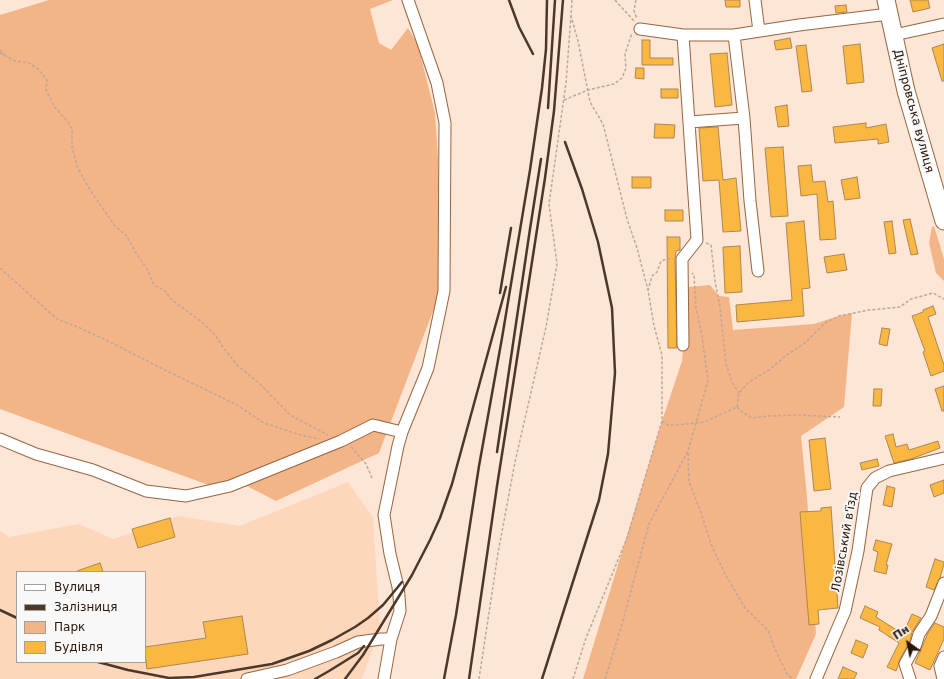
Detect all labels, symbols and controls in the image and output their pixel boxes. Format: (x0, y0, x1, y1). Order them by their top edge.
street label: Дніпровська вулиця (890, 48, 936, 174)
street label: Лозівський в'їзд (829, 491, 861, 593)
legend (16, 571, 146, 663)
text: Вулиця (54, 580, 100, 594)
text: Залізниця (54, 600, 117, 614)
text: Парк (54, 620, 85, 634)
text: Пн (891, 622, 912, 643)
north arrow (888, 623, 928, 663)
text: Будівля (54, 640, 103, 654)

